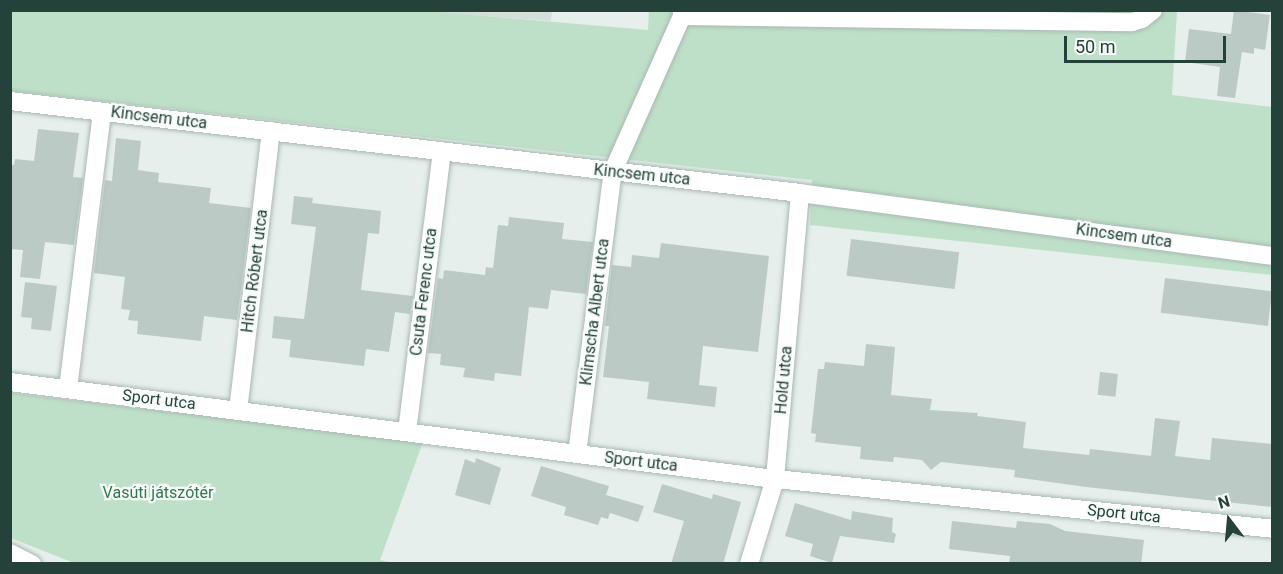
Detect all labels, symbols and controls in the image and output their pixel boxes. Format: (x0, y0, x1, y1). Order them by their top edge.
scale bar (1067, 24, 1229, 62)
text: 50 m (1075, 36, 1115, 57)
street label: Kincsem utca (110, 103, 208, 133)
street label: Kincsem utca (593, 160, 691, 190)
street label: Hitch Róbert utca (238, 208, 272, 334)
street label: Kincsem utca (1075, 220, 1173, 252)
street label: Csuta Ferenc utca (407, 227, 441, 357)
street label: Klimscha Albert utca (576, 237, 614, 387)
street label: Hold utca (771, 345, 797, 415)
street label: Sport utca (121, 386, 197, 414)
street label: Sport utca (603, 448, 679, 476)
park label: Vasúti játszótér (103, 483, 213, 503)
north arrow (1199, 490, 1259, 550)
text: N (1216, 492, 1232, 513)
street label: Sport utca (1086, 501, 1162, 527)

